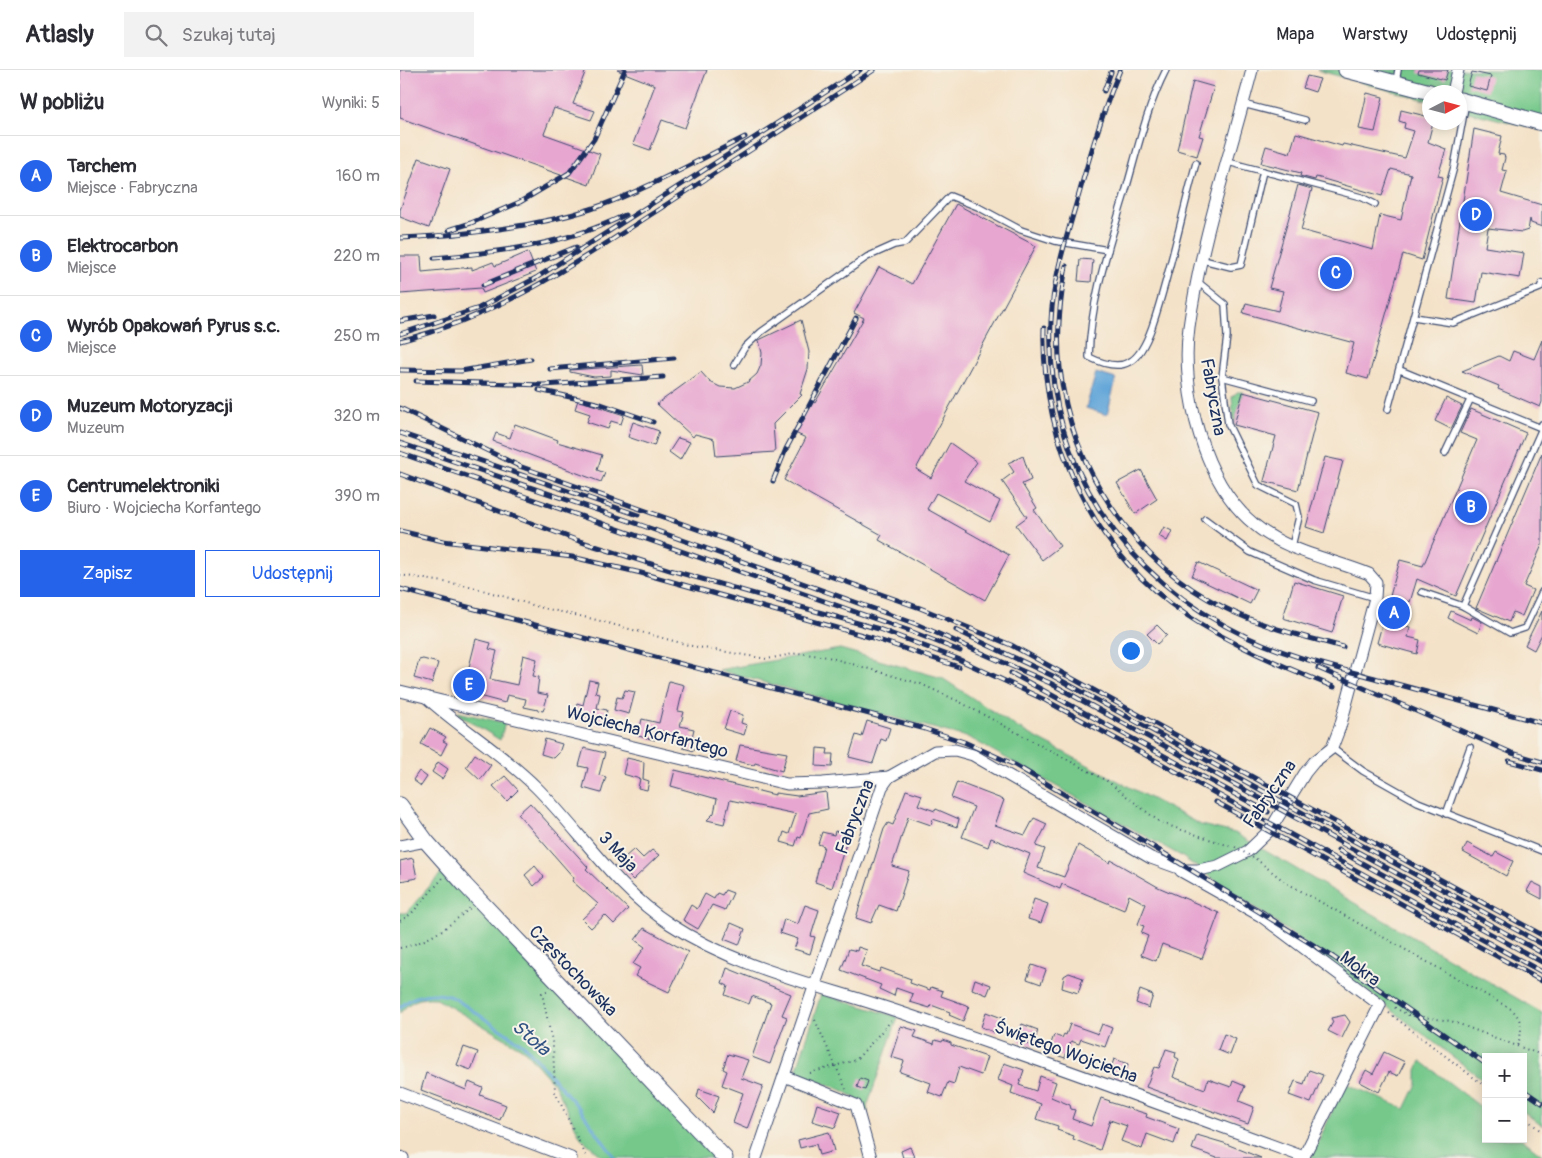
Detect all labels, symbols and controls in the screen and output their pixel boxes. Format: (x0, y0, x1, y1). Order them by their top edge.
search box (124, 12, 474, 57)
text: Atlasly (25, 20, 94, 49)
icon: search (142, 21, 170, 49)
text: Szukaj tutaj (182, 23, 276, 47)
text: Mapa (1276, 23, 1314, 46)
text: Warstwy (1342, 23, 1408, 46)
text: Udostępnij (1436, 23, 1517, 46)
north arrow (1422, 85, 1467, 130)
text: W pobliżu (20, 89, 104, 116)
text: Wyniki: 5 (322, 93, 380, 113)
text: Tarchem (67, 154, 137, 178)
text: A (31, 166, 41, 186)
text: 160 m (336, 166, 380, 186)
text: Miejsce · Fabryczna (67, 178, 198, 198)
pin: D (1460, 196, 1492, 234)
text: Elektrocarbon (67, 234, 178, 258)
text: B (31, 246, 41, 266)
text: 220 m (334, 246, 380, 266)
pin: C (1320, 254, 1352, 292)
text: Miejsce (67, 258, 116, 278)
text: Wyrób Opakowań Pyrus s.c. (67, 314, 281, 338)
text: C (31, 326, 41, 346)
text: 250 m (334, 326, 380, 346)
text: Miejsce (67, 338, 116, 358)
street label: Fabryczna (1195, 357, 1231, 437)
text: Muzeum Motoryzacji (67, 394, 232, 418)
text: D (31, 406, 41, 426)
text: 320 m (334, 406, 380, 426)
text: Muzeum (67, 418, 125, 438)
text: Centrumelektroniki (67, 474, 219, 498)
text: E (32, 486, 40, 506)
text: 390 m (334, 486, 380, 506)
pin: B (1455, 488, 1487, 526)
text: Biuro · Wojciecha Korfantego (67, 498, 261, 518)
button: Zapisz (20, 550, 195, 597)
button: Udostępnij (205, 550, 380, 597)
pin: A (1378, 594, 1410, 632)
your location (1118, 638, 1144, 664)
pin: E (453, 666, 485, 704)
street label: Wojciecha Korfantego (563, 701, 731, 763)
street label: Fabryczna (1238, 755, 1302, 833)
street label: Fabryczna (830, 776, 880, 858)
street label: 3 Maja (593, 827, 643, 877)
street label: Częstochowska (524, 920, 622, 1022)
street label: Mokra (1335, 946, 1385, 992)
water label: Stoła (507, 1015, 556, 1062)
street label: Świętego Wojciecha (991, 1015, 1141, 1089)
map controls (1482, 1053, 1527, 1143)
button: + (1482, 1053, 1527, 1098)
button: − (1482, 1098, 1527, 1143)

